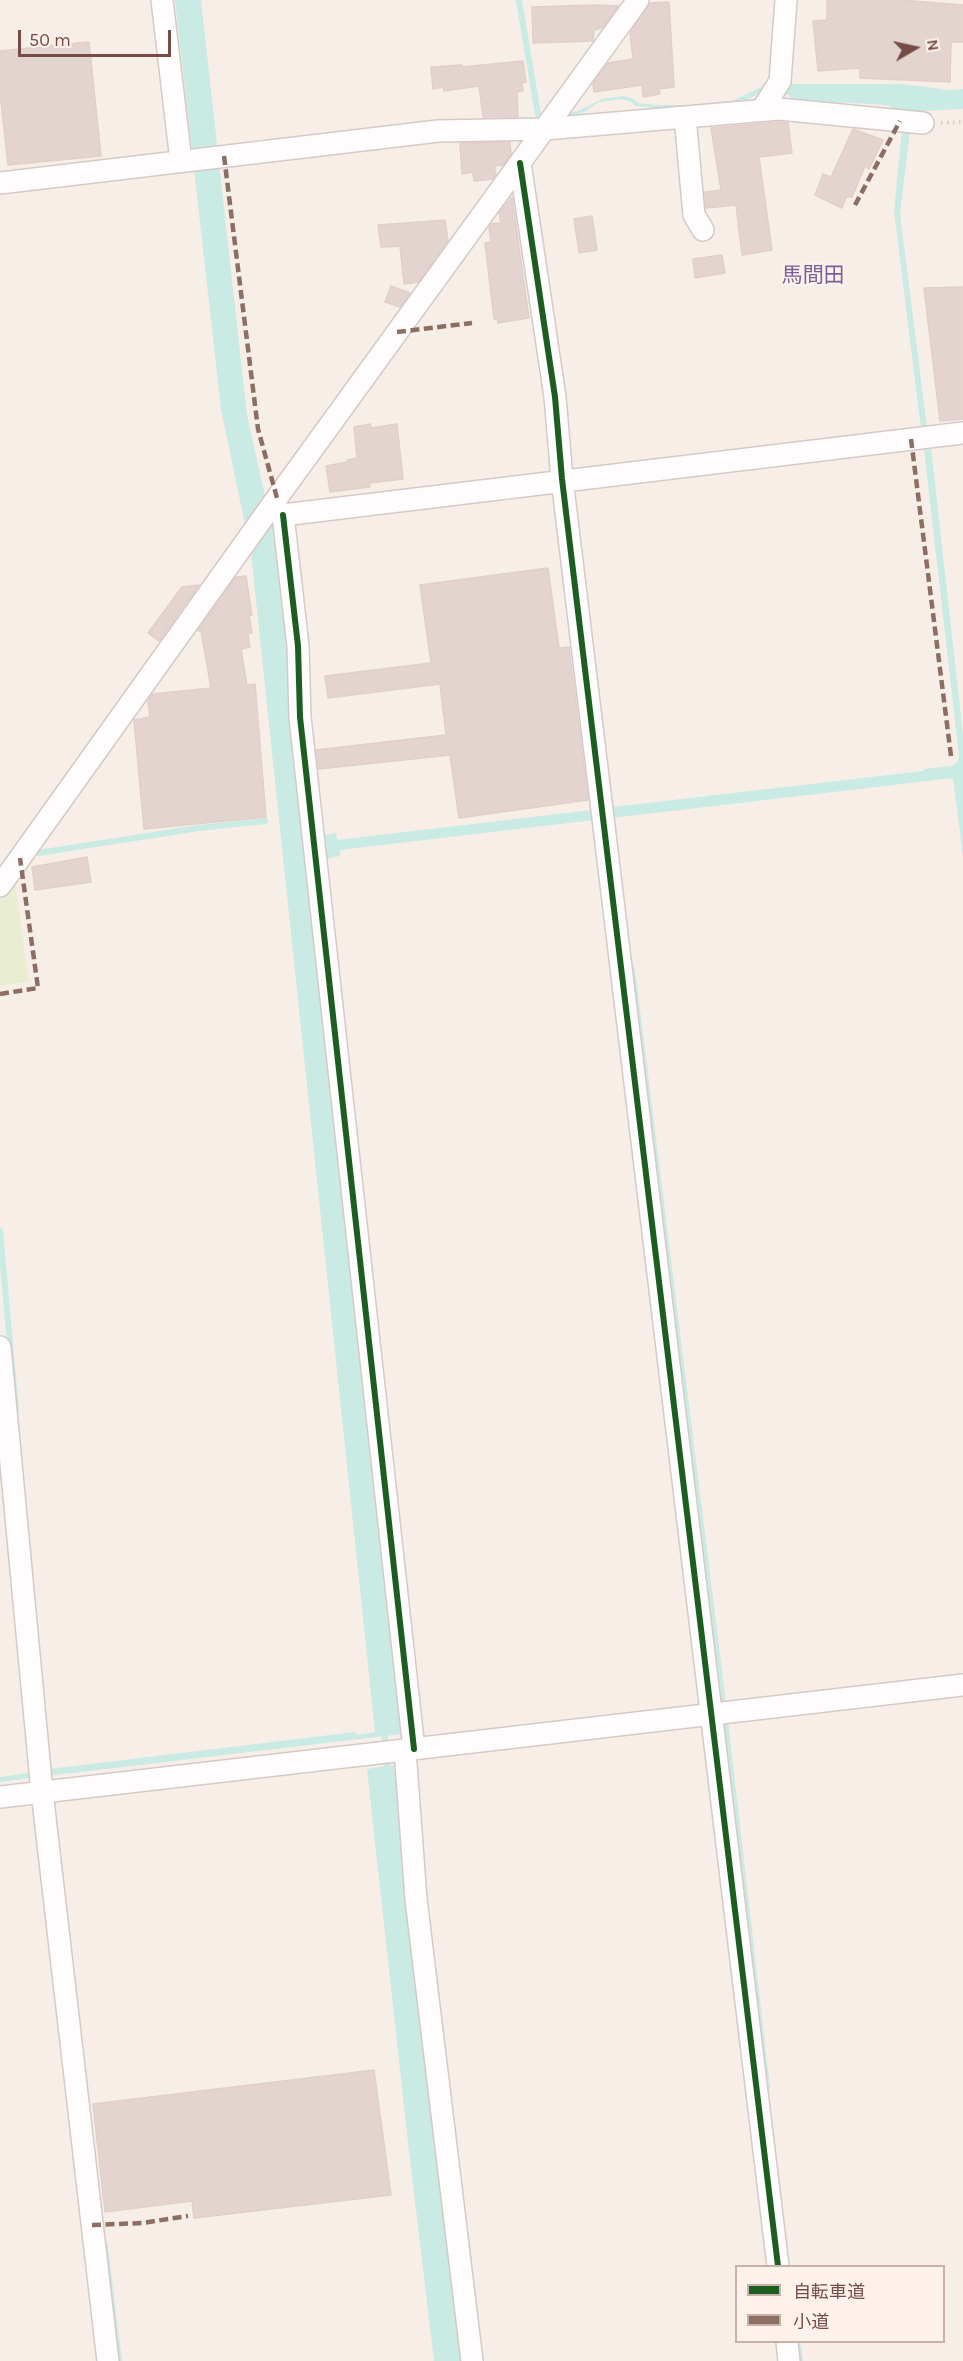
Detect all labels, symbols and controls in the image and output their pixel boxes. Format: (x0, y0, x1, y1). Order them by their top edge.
scale bar (21, 18, 174, 56)
north arrow (885, 18, 945, 78)
text: 50 m (29, 29, 71, 51)
text: N (923, 38, 944, 52)
district label: 馬間田 (782, 263, 844, 289)
legend (735, 2265, 945, 2343)
text: 自転車道 (793, 2281, 865, 2303)
text: 小道 (793, 2311, 829, 2333)

